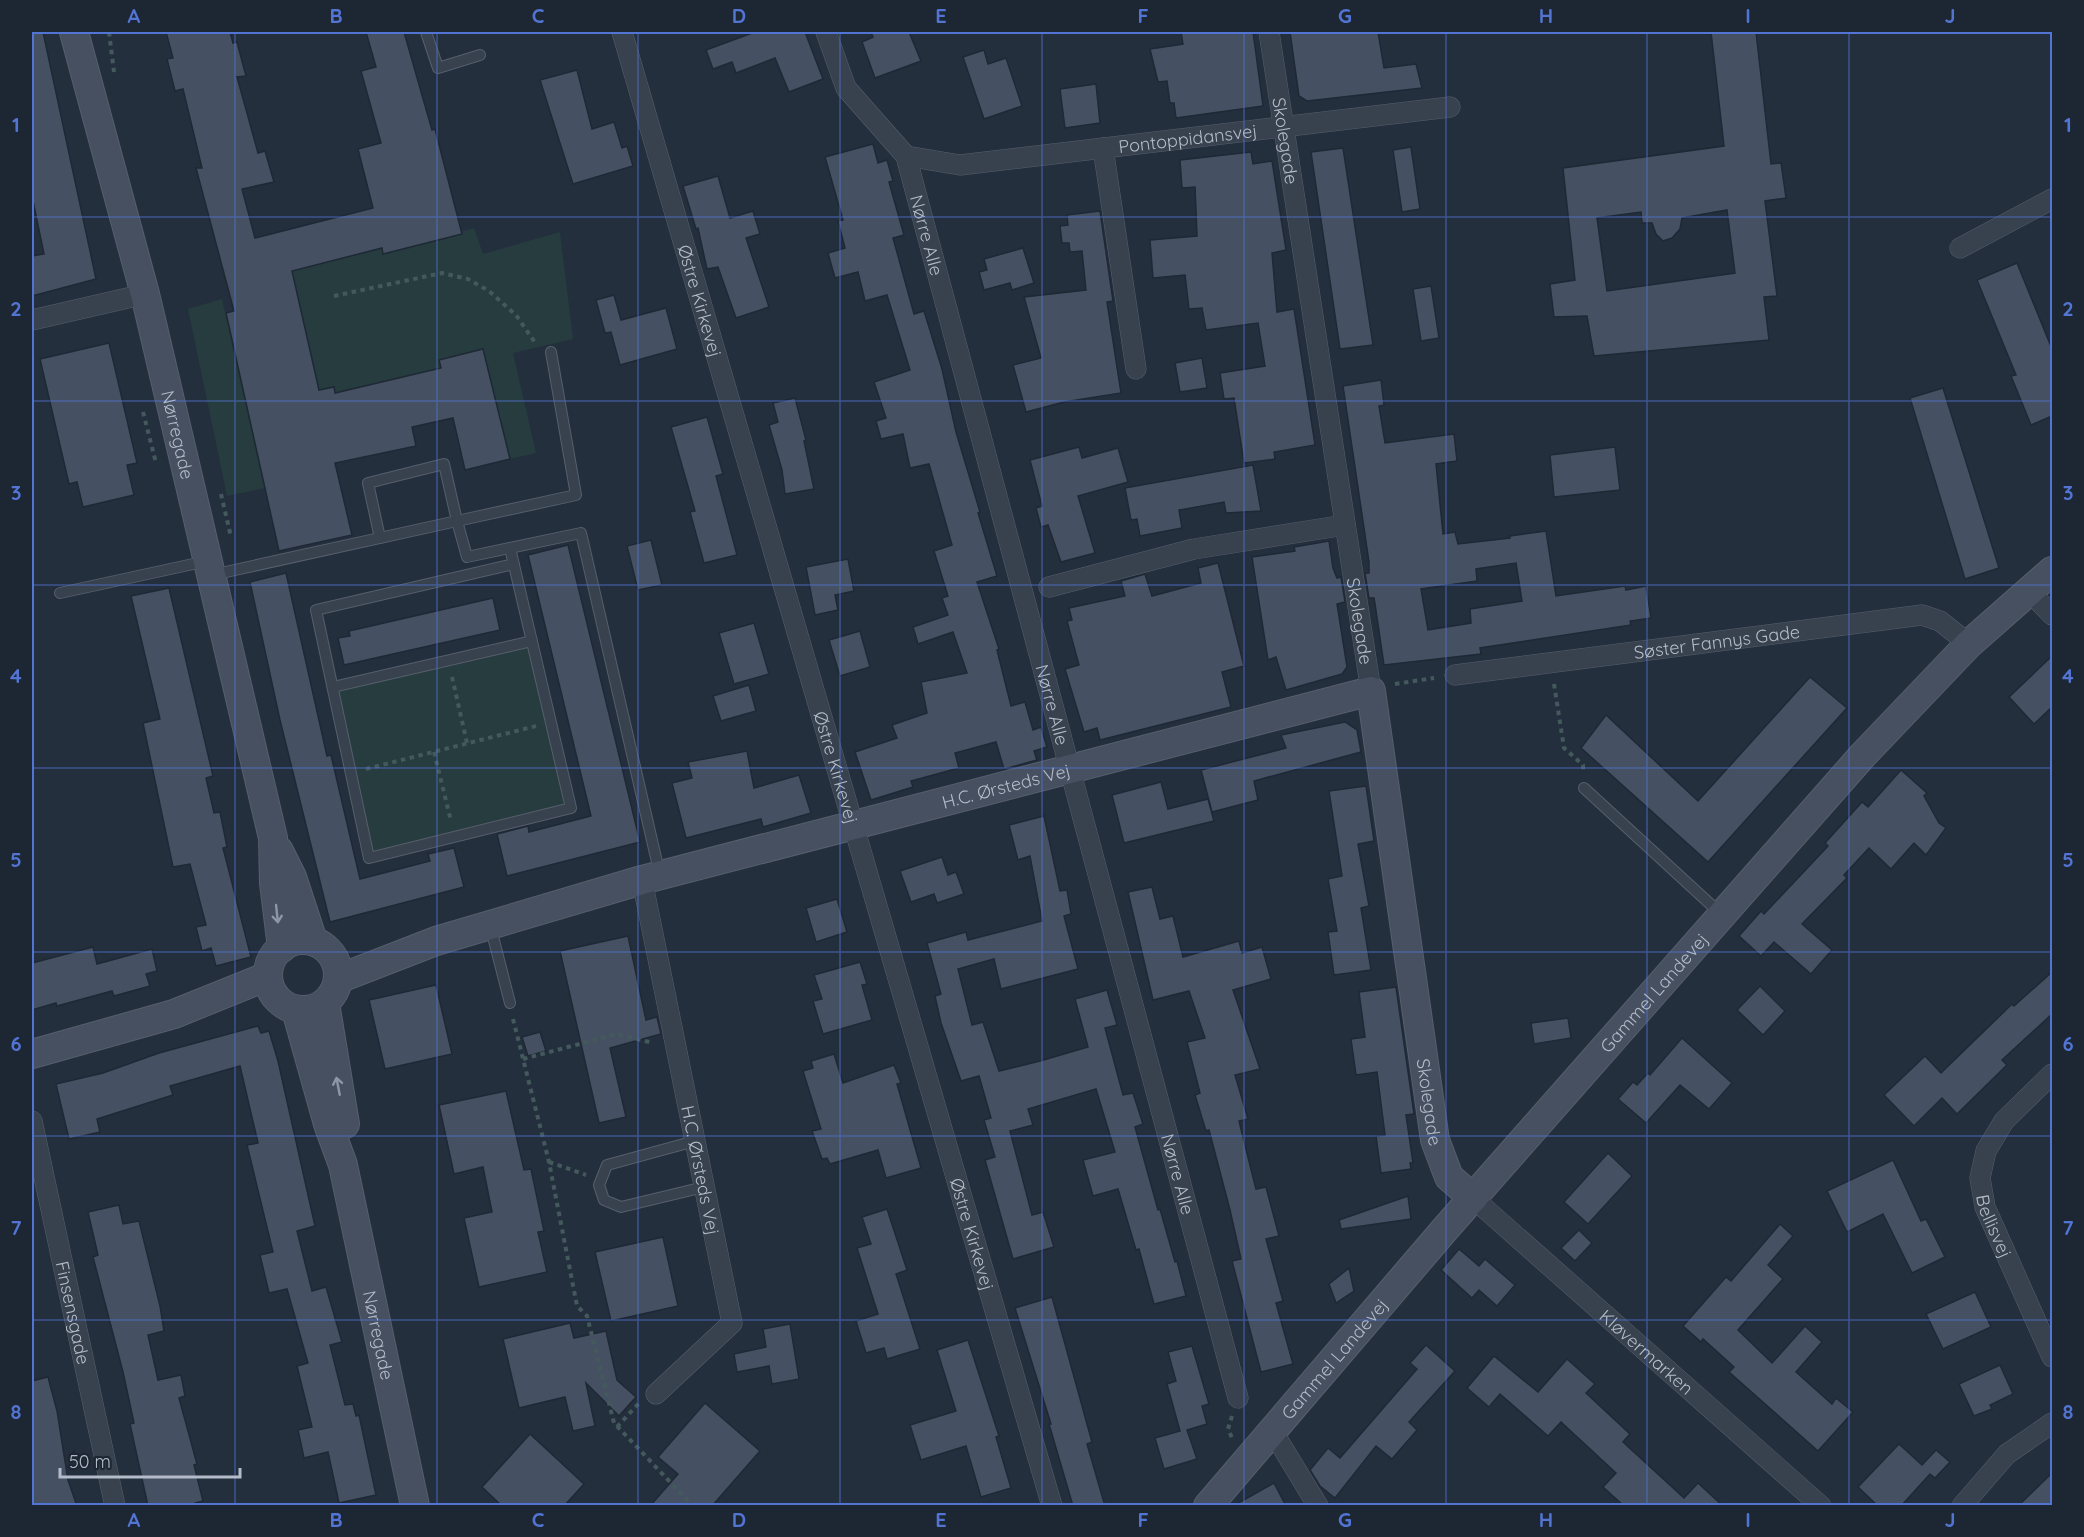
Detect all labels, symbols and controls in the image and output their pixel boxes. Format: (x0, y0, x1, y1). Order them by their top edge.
text: A (128, 3, 141, 28)
text: B (329, 3, 343, 28)
text: C (532, 3, 545, 28)
text: D (732, 3, 746, 28)
text: E (935, 3, 947, 28)
text: F (1137, 3, 1149, 28)
text: G (1338, 3, 1352, 28)
text: H (1539, 3, 1553, 28)
text: I (1745, 3, 1751, 28)
text: J (1944, 3, 1956, 28)
street label: Skolegade (1268, 96, 1304, 186)
text: 1 (12, 112, 20, 137)
text: 1 (2064, 112, 2072, 137)
street label: Pontoppidansvej (1117, 118, 1258, 158)
street label: Nørre Alle (905, 192, 949, 278)
street label: Østre Kirkevej (673, 242, 728, 360)
text: 2 (10, 296, 22, 321)
text: 2 (2062, 296, 2074, 321)
street label: Nørregade (157, 388, 200, 482)
text: 3 (11, 480, 21, 505)
text: 3 (2063, 480, 2073, 505)
street label: Skolegade (1342, 576, 1378, 666)
street label: Søster Fannys Gade (1632, 619, 1801, 663)
street label: Nørre Alle (1031, 662, 1074, 747)
text: 4 (10, 663, 22, 688)
text: 4 (2062, 663, 2074, 688)
street label: Østre Kirkevej (809, 708, 864, 826)
street label: H.C. Ørsteds Vej (939, 758, 1073, 813)
text: 5 (10, 847, 22, 872)
text: 5 (2062, 847, 2074, 872)
one-way arrow (272, 903, 283, 923)
street label: Gammel Landevej (1595, 928, 1713, 1057)
text: 6 (10, 1031, 22, 1056)
text: 6 (2062, 1031, 2074, 1056)
street label: Skolegade (1412, 1057, 1448, 1149)
one-way arrow (332, 1077, 343, 1096)
street label: H.C. Ørsteds Vej (677, 1103, 725, 1237)
street label: Nørre Alle (1156, 1131, 1200, 1217)
street label: Østre Kirkevej (945, 1175, 1000, 1293)
street label: Bellisvej (1972, 1193, 2018, 1261)
text: 7 (11, 1215, 22, 1240)
text: 7 (2063, 1215, 2074, 1240)
street label: Finsensgade (51, 1259, 96, 1366)
street label: Nørregade (358, 1288, 400, 1382)
street label: Gammel Landevej (1276, 1293, 1392, 1424)
street label: Kløvermarken (1595, 1304, 1698, 1399)
text: 8 (11, 1399, 22, 1424)
text: 8 (2063, 1399, 2074, 1424)
scale bar (60, 1441, 240, 1479)
text: 50 m (69, 1450, 111, 1473)
text: A (128, 1507, 141, 1532)
text: B (329, 1507, 343, 1532)
text: C (532, 1507, 545, 1532)
text: D (732, 1507, 746, 1532)
text: E (935, 1507, 947, 1532)
text: F (1137, 1507, 1149, 1532)
text: G (1338, 1507, 1352, 1532)
text: H (1539, 1507, 1553, 1532)
text: I (1745, 1507, 1751, 1532)
text: J (1944, 1507, 1956, 1532)

